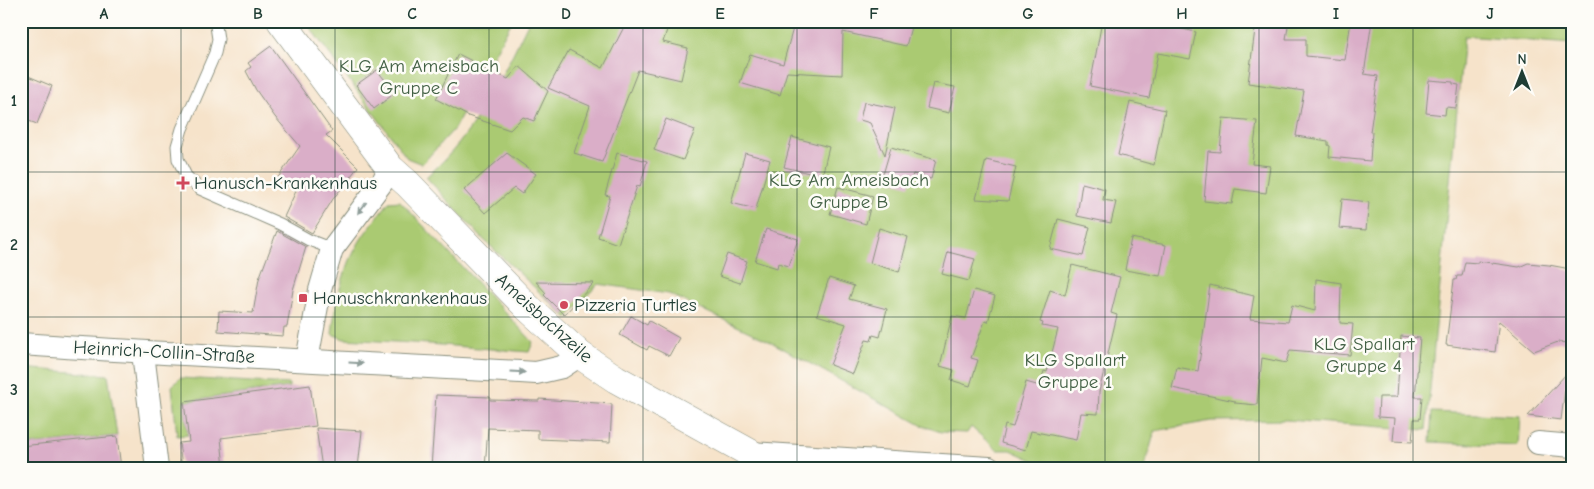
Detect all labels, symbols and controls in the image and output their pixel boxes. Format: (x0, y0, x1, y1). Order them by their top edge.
text: A (100, 5, 109, 23)
text: B (253, 5, 263, 23)
text: C (407, 5, 417, 23)
text: D (561, 5, 571, 23)
text: E (715, 5, 725, 23)
text: F (869, 5, 879, 23)
text: G (1022, 5, 1034, 23)
text: H (1176, 5, 1188, 23)
text: I (1333, 5, 1339, 23)
text: J (1486, 5, 1494, 23)
north arrow (1496, 48, 1546, 98)
text: N (1517, 51, 1527, 68)
park label: KLG Am Ameisbach Gruppe C (339, 55, 499, 99)
text: 1 (11, 92, 17, 110)
park label: KLG Am Ameisbach Gruppe B (769, 169, 929, 213)
place label: Hanusch-Krankenhaus (194, 172, 377, 194)
marker: Hanusch-Krankenhaus (176, 176, 190, 190)
one-way arrow (357, 201, 368, 214)
text: 2 (10, 236, 18, 254)
street label: Ameisbachzeile (491, 269, 597, 367)
place label: Hanuschkrankenhaus (313, 287, 487, 309)
marker: Hanuschkrankenhaus (297, 292, 309, 304)
place label: Pizzeria Turtles (574, 294, 697, 316)
marker: Pizzeria Turtles (558, 299, 570, 311)
park label: KLG Spallart Gruppe 4 (1314, 333, 1415, 377)
street label: Heinrich-Collin-Straße (73, 336, 255, 368)
park label: KLG Spallart Gruppe 1 (1025, 349, 1126, 393)
one-way arrow (348, 359, 364, 367)
one-way arrow (510, 369, 526, 377)
text: 3 (10, 381, 18, 399)

